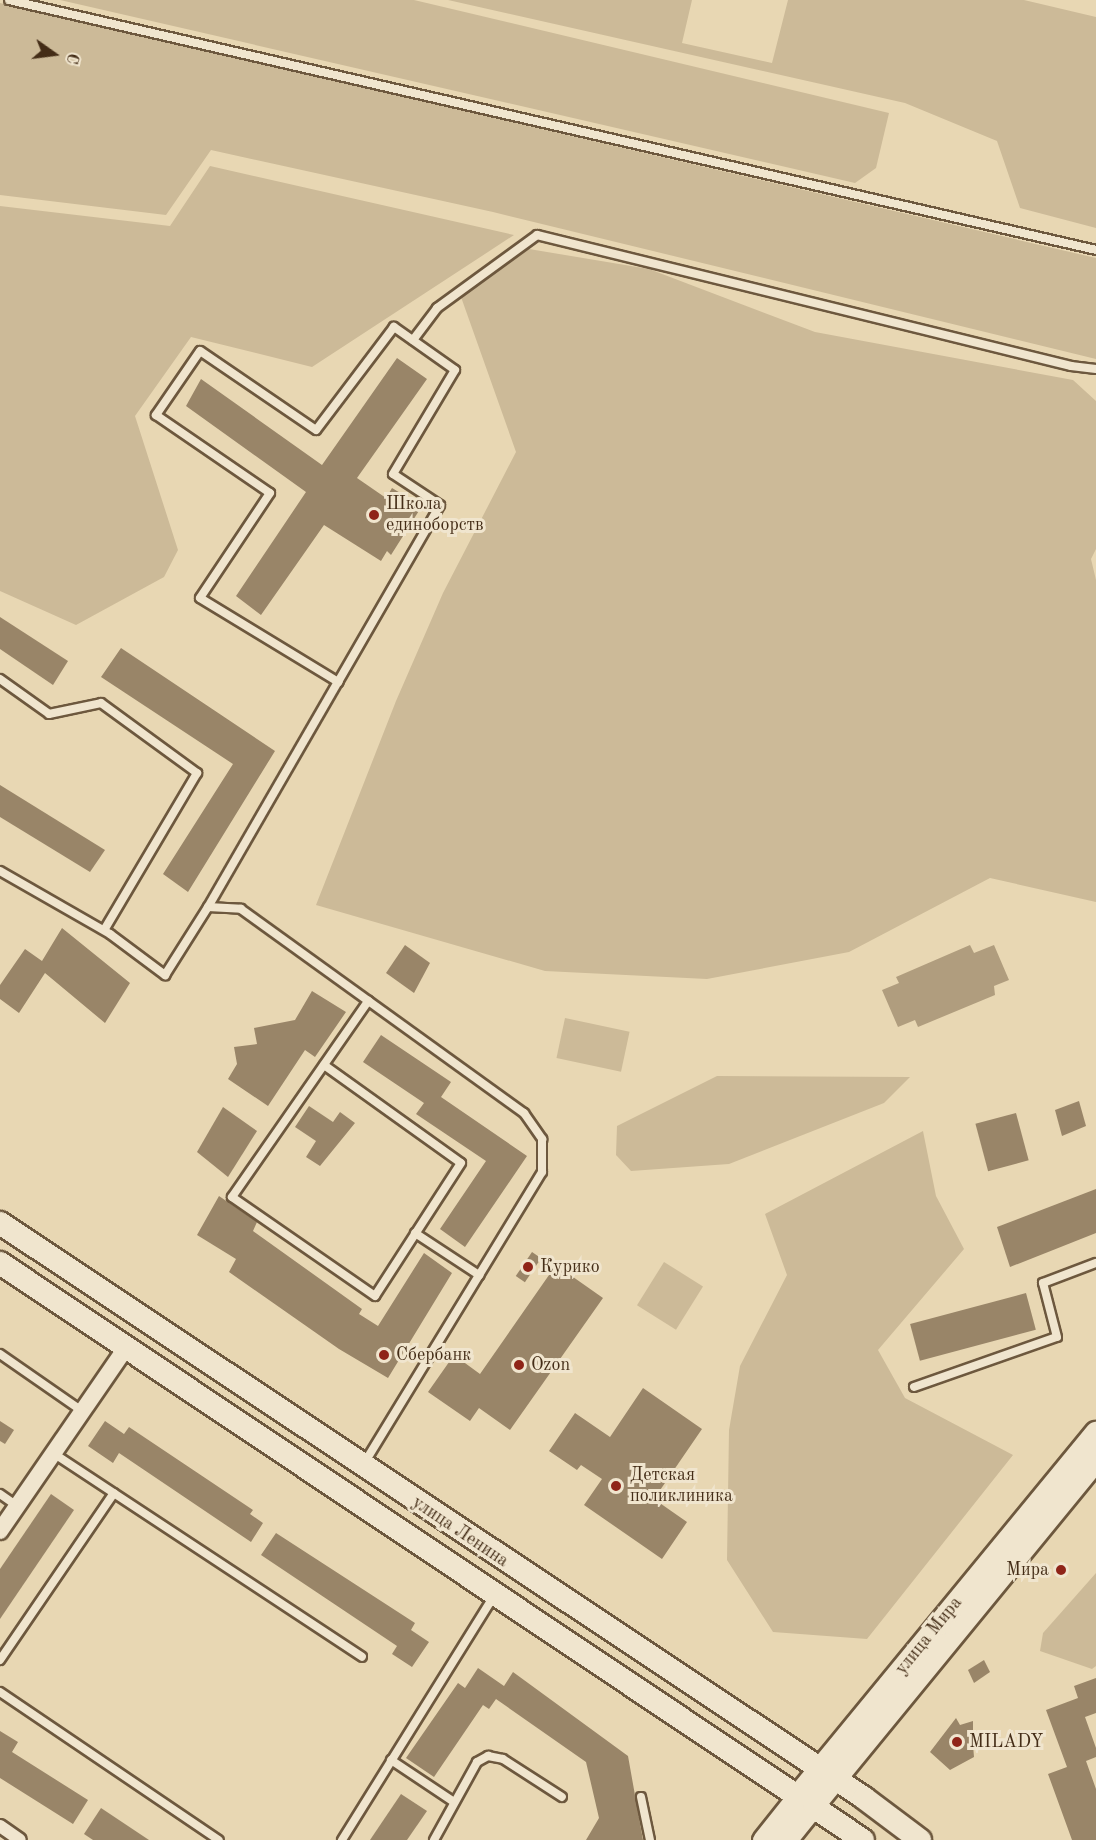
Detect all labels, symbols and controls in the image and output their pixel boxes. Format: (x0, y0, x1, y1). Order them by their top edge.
north arrow (24, 24, 84, 84)
text: С (62, 51, 81, 65)
place label: Школа единоборств (386, 494, 484, 536)
marker: Школа единоборств (367, 508, 381, 522)
place label: Курико (540, 1256, 600, 1278)
marker: Курико (521, 1260, 535, 1274)
place label: Сбербанк (396, 1344, 471, 1366)
marker: Сбербанк (377, 1348, 391, 1362)
place label: Ozon (531, 1354, 570, 1376)
marker: Ozon (512, 1358, 526, 1372)
place label: Детская поликлиника (630, 1465, 733, 1508)
marker: Детская поликлиника (607, 1477, 625, 1495)
street label: улица Ленина (408, 1492, 512, 1572)
place label: Мира (1006, 1559, 1049, 1581)
marker: Мира (1054, 1563, 1068, 1577)
street label: улица Мира (891, 1593, 967, 1679)
place label: МILADY (969, 1731, 1043, 1753)
marker: МILADY (950, 1735, 964, 1749)

